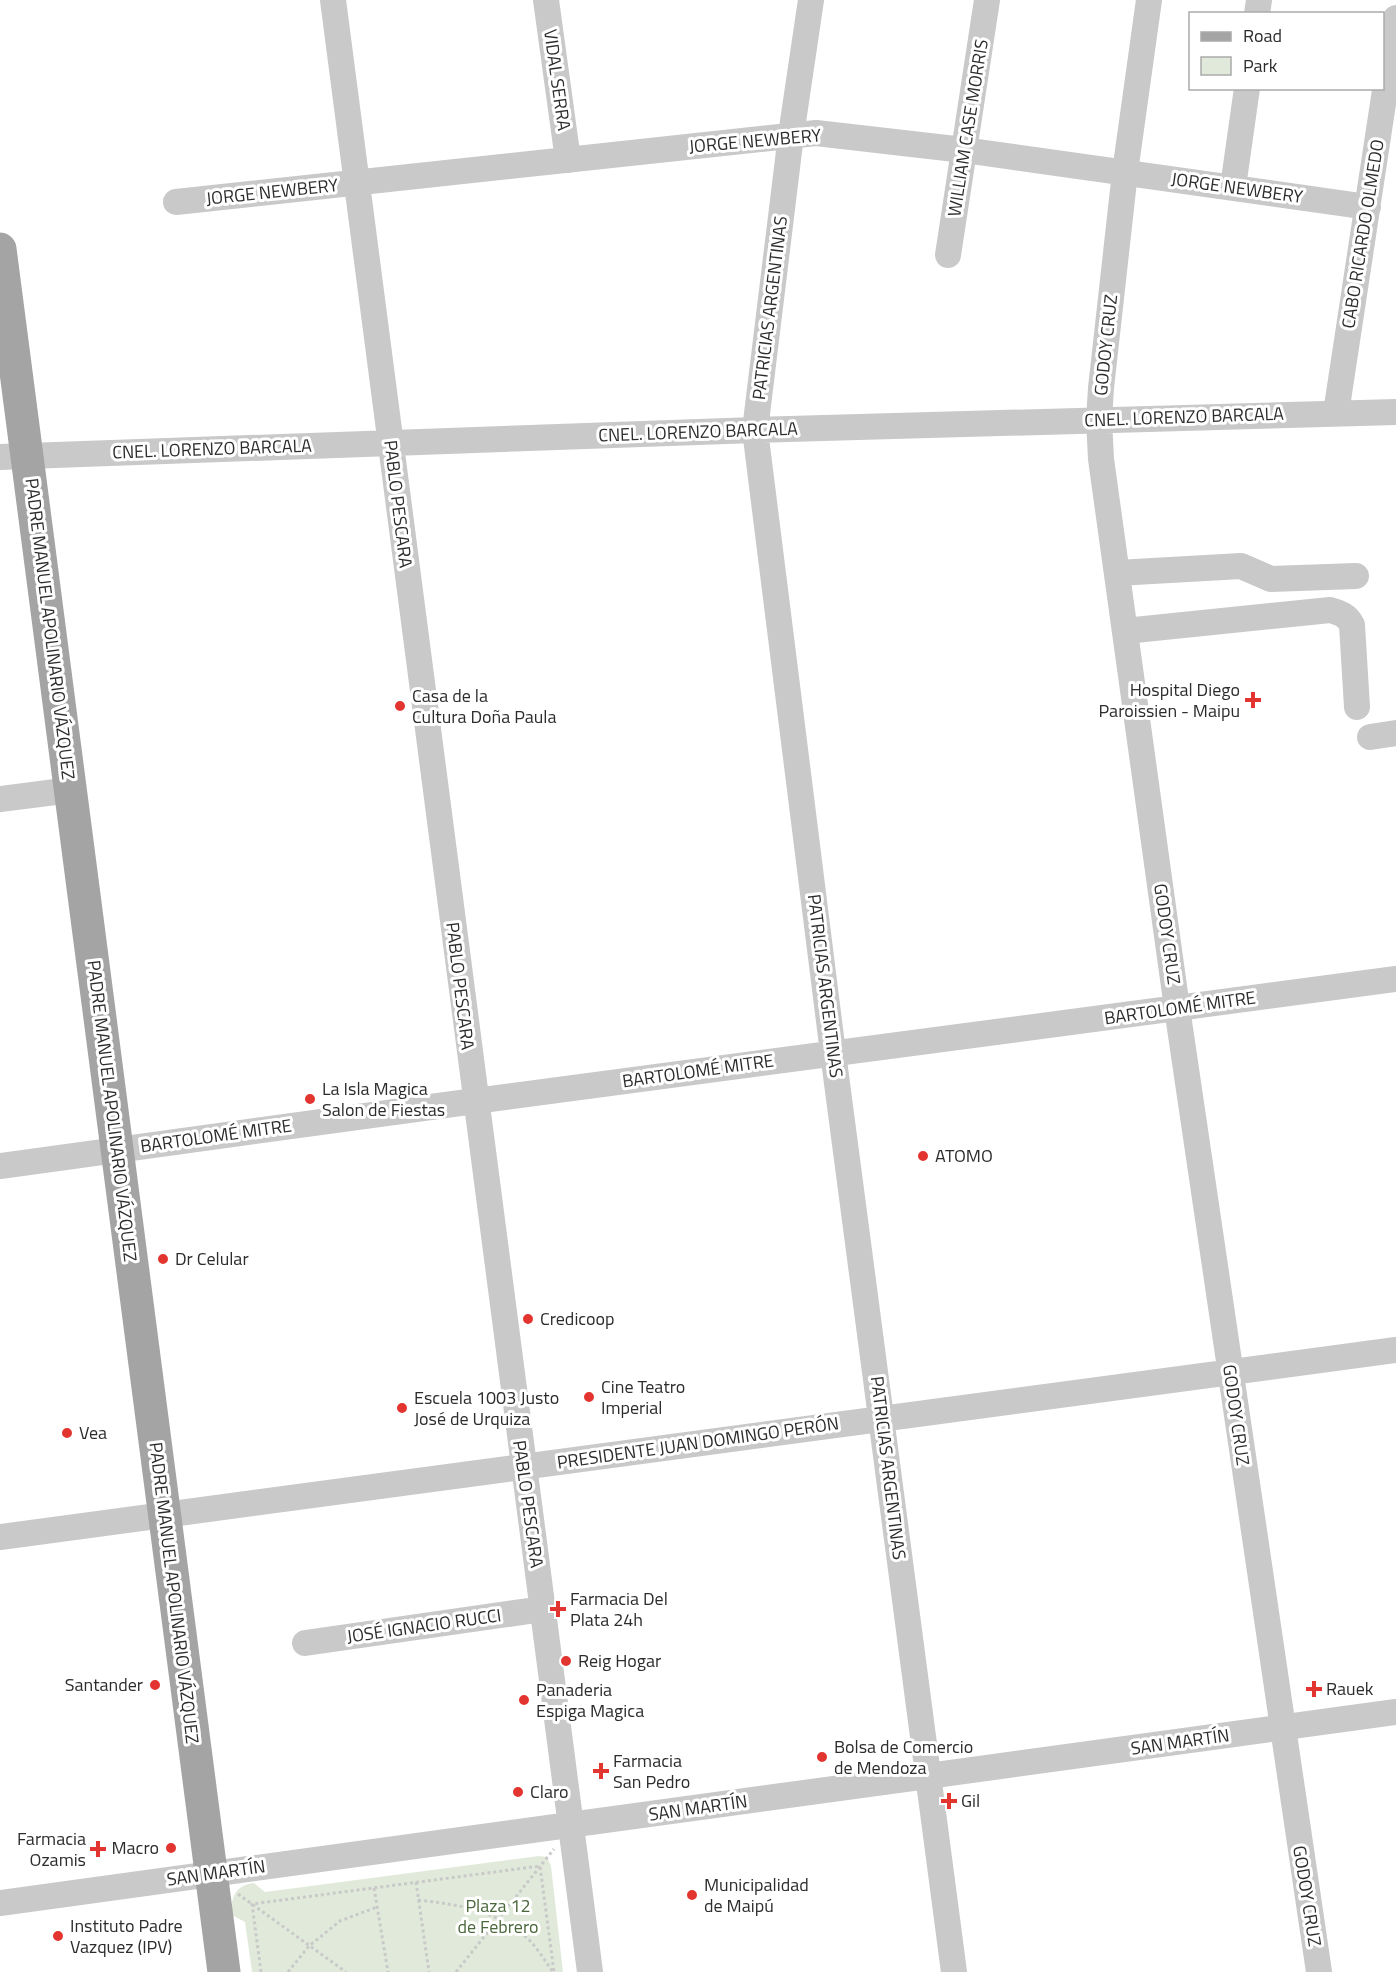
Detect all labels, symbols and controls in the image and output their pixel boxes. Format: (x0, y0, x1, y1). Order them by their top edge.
legend (1189, 12, 1384, 90)
text: Road (1243, 22, 1282, 49)
street label: VIDAL SERRA (537, 28, 578, 133)
street label: WILLIAM CASE MORRIS (940, 37, 995, 219)
text: Park (1243, 52, 1278, 79)
street label: JORGE NEWBERY (688, 121, 823, 160)
street label: CABO RICARDO OLMEDO (1334, 137, 1391, 330)
street label: JORGE NEWBERY (1169, 165, 1305, 210)
street label: JORGE NEWBERY (205, 171, 340, 212)
street label: PATRICIAS ARGENTINAS (745, 214, 794, 401)
street label: GODOY CRUZ (1087, 293, 1124, 397)
street label: CNEL. LORENZO BARCALA (1084, 400, 1285, 433)
street label: CNEL. LORENZO BARCALA (598, 415, 799, 448)
street label: CNEL. LORENZO BARCALA (112, 432, 313, 465)
street label: PABLO PESCARA (377, 438, 420, 570)
street label: PADRE MANUEL APOLINARIO VÁZQUEZ (19, 477, 82, 781)
place label: Hospital Diego Paroissien - Maipu (1099, 676, 1240, 724)
place label: Casa de la Cultura Doña Paula (412, 682, 557, 730)
marker: Hospital Diego Paroissien - Maipu (1244, 691, 1262, 709)
marker: Casa de la Cultura Doña Paula (393, 699, 407, 713)
street label: GODOY CRUZ (1147, 882, 1188, 986)
street label: PATRICIAS ARGENTINAS (801, 892, 850, 1079)
street label: PABLO PESCARA (439, 920, 482, 1052)
street label: PADRE MANUEL APOLINARIO VÁZQUEZ (81, 959, 144, 1263)
street label: BARTOLOMÉ MITRE (1102, 983, 1257, 1032)
street label: BARTOLOMÉ MITRE (620, 1046, 775, 1095)
place label: La Isla Magica Salon de Fiestas (322, 1075, 445, 1123)
marker: La Isla Magica Salon de Fiestas (303, 1092, 317, 1106)
street label: BARTOLOMÉ MITRE (138, 1111, 293, 1160)
place label: ATOMO (935, 1142, 993, 1169)
marker: ATOMO (916, 1149, 930, 1163)
place label: Dr Celular (175, 1245, 249, 1272)
marker: Dr Celular (156, 1252, 170, 1266)
place label: Credicoop (540, 1305, 615, 1332)
marker: Credicoop (521, 1312, 535, 1326)
street label: GODOY CRUZ (1216, 1363, 1257, 1467)
place label: Cine Teatro Imperial (601, 1373, 685, 1421)
street label: PATRICIAS ARGENTINAS (864, 1374, 913, 1561)
place label: Escuela 1003 Justo José de Urquiza (414, 1384, 559, 1432)
marker: Cine Teatro Imperial (582, 1390, 596, 1404)
marker: Escuela 1003 Justo José de Urquiza (395, 1401, 409, 1415)
street label: PRESIDENTE JUAN DOMINGO PERÓN (555, 1409, 841, 1476)
place label: Vea (79, 1419, 107, 1446)
marker: Vea (60, 1426, 74, 1440)
street label: PABLO PESCARA (506, 1438, 551, 1570)
street label: PADRE MANUEL APOLINARIO VÁZQUEZ (143, 1441, 206, 1745)
place label: Farmacia Del Plata 24h (570, 1585, 668, 1633)
street label: JOSÉ IGNACIO RUCCI (345, 1601, 503, 1650)
marker: Farmacia Del Plata 24h (551, 1602, 565, 1616)
place label: Reig Hogar (578, 1647, 661, 1674)
marker: Reig Hogar (559, 1654, 573, 1668)
place label: Santander (65, 1671, 143, 1698)
place label: Rauek (1326, 1675, 1374, 1702)
place label: Panaderia Espiga Magica (536, 1676, 644, 1724)
marker: Santander (148, 1678, 162, 1692)
marker: Rauek (1307, 1682, 1321, 1696)
marker: Panaderia Espiga Magica (517, 1693, 531, 1707)
street label: SAN MARTÍN (1129, 1721, 1231, 1762)
place label: Bolsa de Comercio de Mendoza (834, 1733, 973, 1781)
place label: Farmacia San Pedro (613, 1747, 690, 1795)
marker: Bolsa de Comercio de Mendoza (815, 1750, 829, 1764)
marker: Farmacia San Pedro (594, 1764, 608, 1778)
place label: Claro (530, 1778, 569, 1805)
marker: Claro (511, 1785, 525, 1799)
street label: SAN MARTÍN (647, 1787, 749, 1828)
place label: Gil (961, 1787, 980, 1814)
marker: Gil (942, 1794, 956, 1808)
place label: Farmacia Ozamis (17, 1825, 86, 1873)
place label: Macro (111, 1834, 159, 1861)
marker: Macro (164, 1841, 178, 1855)
marker: Farmacia Ozamis (91, 1842, 105, 1856)
street label: GODOY CRUZ (1286, 1844, 1329, 1948)
street label: SAN MARTÍN (165, 1852, 267, 1893)
place label: Municipalidad de Maipú (704, 1871, 809, 1919)
marker: Municipalidad de Maipú (685, 1888, 699, 1902)
park label: Plaza 12 de Febrero (458, 1892, 538, 1940)
place label: Instituto Padre Vazquez (IPV) (70, 1912, 183, 1960)
marker: Instituto Padre Vazquez (IPV) (51, 1929, 65, 1943)

